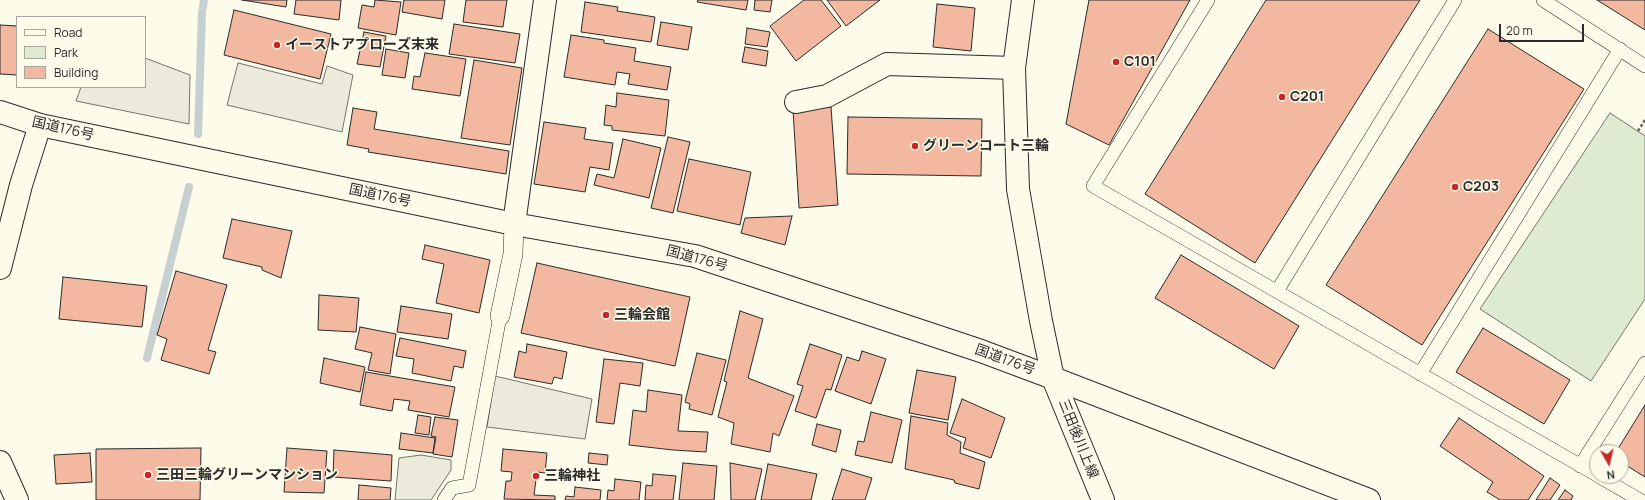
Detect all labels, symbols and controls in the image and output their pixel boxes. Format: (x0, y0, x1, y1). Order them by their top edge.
legend (16, 16, 146, 88)
scale bar (1501, 16, 1586, 42)
text: 20 m (1506, 22, 1533, 39)
text: Road (54, 24, 82, 41)
place label: イーストアプローズ末来 (285, 37, 439, 53)
marker: イーストアプローズ末来 (272, 40, 282, 50)
text: Park (54, 44, 78, 61)
place label: C101 (1124, 54, 1156, 70)
marker: C101 (1111, 57, 1121, 67)
text: Building (54, 64, 98, 81)
place label: C201 (1290, 89, 1324, 105)
marker: C201 (1277, 92, 1287, 102)
street label: 国道176号 (30, 114, 96, 144)
place label: グリーンコート三輪 (923, 138, 1049, 154)
marker: グリーンコート三輪 (910, 141, 920, 151)
place label: C203 (1463, 179, 1499, 195)
street label: 国道176号 (347, 181, 413, 211)
marker: C203 (1450, 182, 1460, 192)
street label: 国道176号 (664, 243, 730, 275)
place label: 三輪会館 (614, 307, 670, 323)
marker: 三輪会館 (601, 310, 611, 320)
street label: 国道176号 (972, 341, 1038, 379)
street label: 三田後川上線 (1054, 397, 1102, 481)
north arrow (1589, 444, 1629, 484)
place label: 三田三輪グリーンマンション (156, 467, 338, 483)
text: N (1606, 467, 1616, 483)
place label: 三輪神社 (544, 468, 600, 484)
marker: 三田三輪グリーンマンション (143, 470, 153, 480)
marker: 三輪神社 (531, 471, 541, 481)

